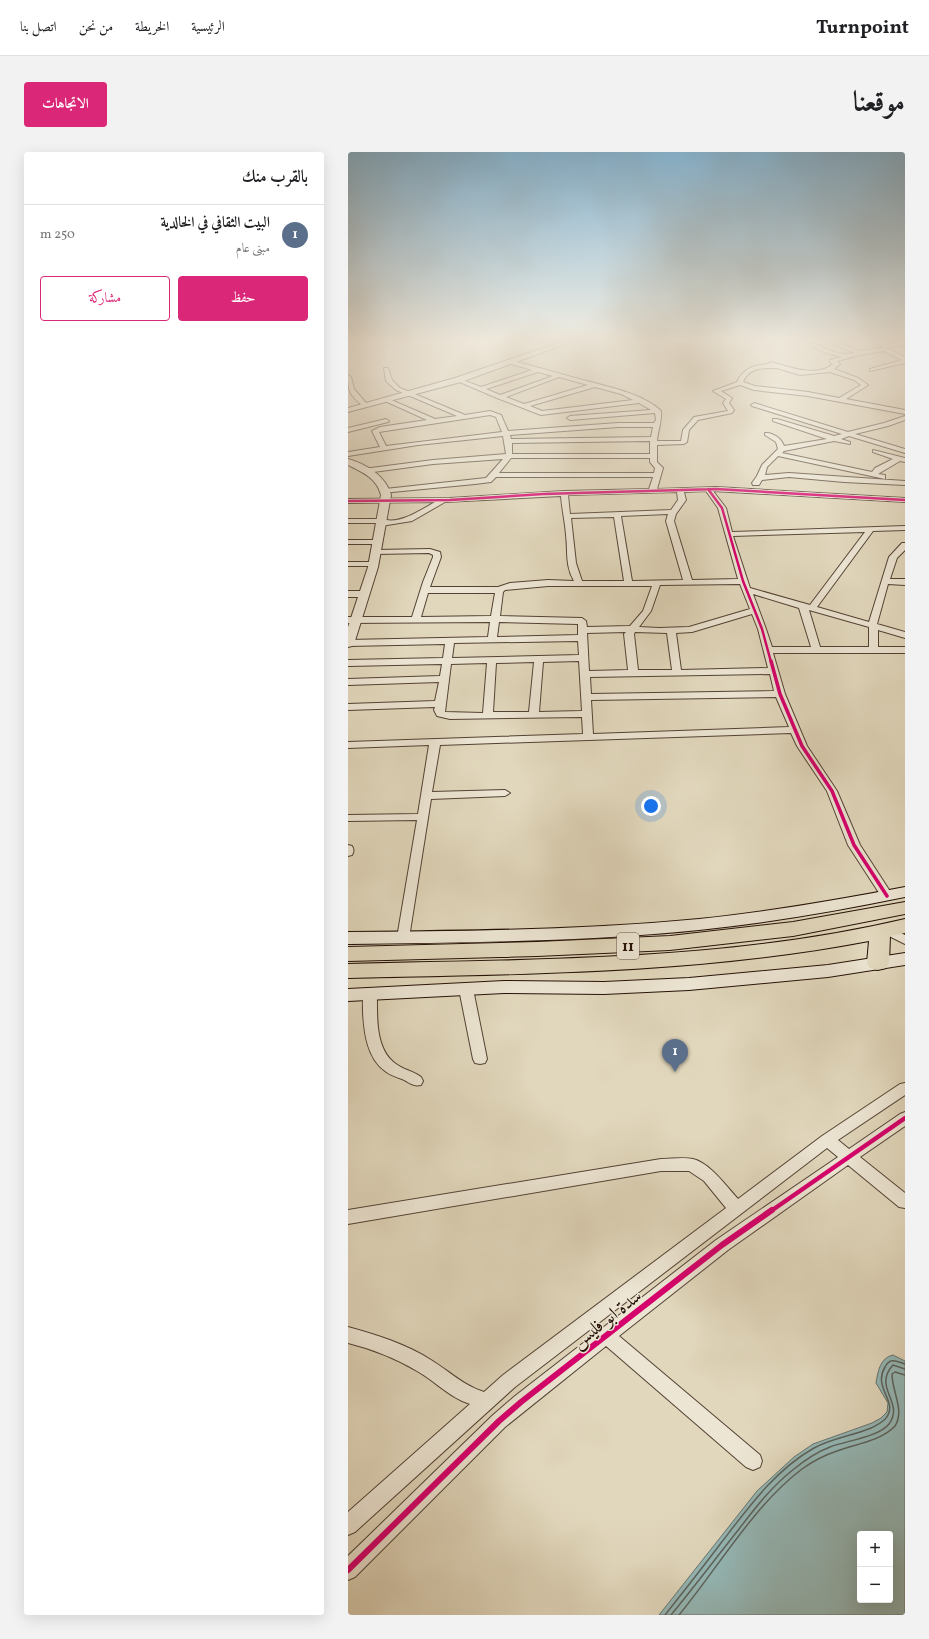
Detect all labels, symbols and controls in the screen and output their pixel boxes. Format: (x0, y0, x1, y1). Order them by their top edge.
text: Turnpoint (816, 15, 909, 41)
text: اتصل بنا (20, 18, 57, 37)
text: من نحن (79, 18, 113, 37)
text: الخريطة (135, 18, 169, 37)
text: الرئيسية (191, 18, 225, 37)
button: الاتجاهات (24, 82, 107, 127)
text: موقعنا (853, 84, 905, 123)
text: بالقرب منك (242, 166, 308, 189)
text: البيت الثقافي في الخالدية (160, 213, 270, 234)
text: 250 m (40, 226, 75, 244)
text: 1 (292, 226, 298, 244)
text: مبنى عام (236, 240, 270, 258)
button: مشاركة (40, 276, 170, 321)
button: حفظ (178, 276, 308, 321)
your location (641, 796, 661, 816)
road number: 11 (617, 933, 639, 959)
pin: 1 (662, 1039, 688, 1072)
street label: سدة ابو فليس (566, 1284, 648, 1355)
map controls (857, 1531, 893, 1603)
button: + (857, 1531, 893, 1567)
button: − (857, 1567, 893, 1603)

